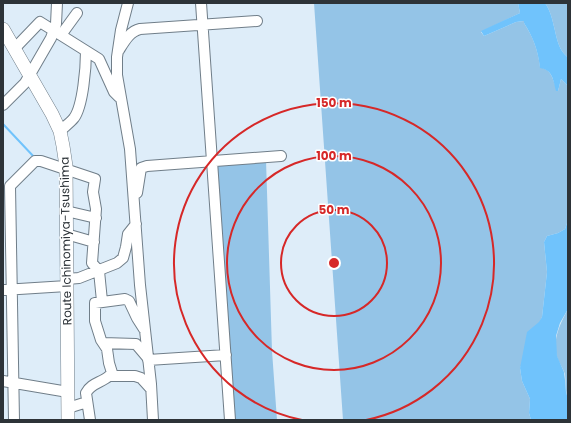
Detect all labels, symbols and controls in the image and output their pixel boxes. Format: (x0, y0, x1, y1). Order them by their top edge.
text: 150 m (316, 94, 352, 111)
text: 100 m (316, 147, 352, 164)
street label: Route Ichinomiya-Tsushima (56, 157, 75, 325)
text: 50 m (319, 201, 350, 218)
centre of rings (327, 256, 341, 270)

